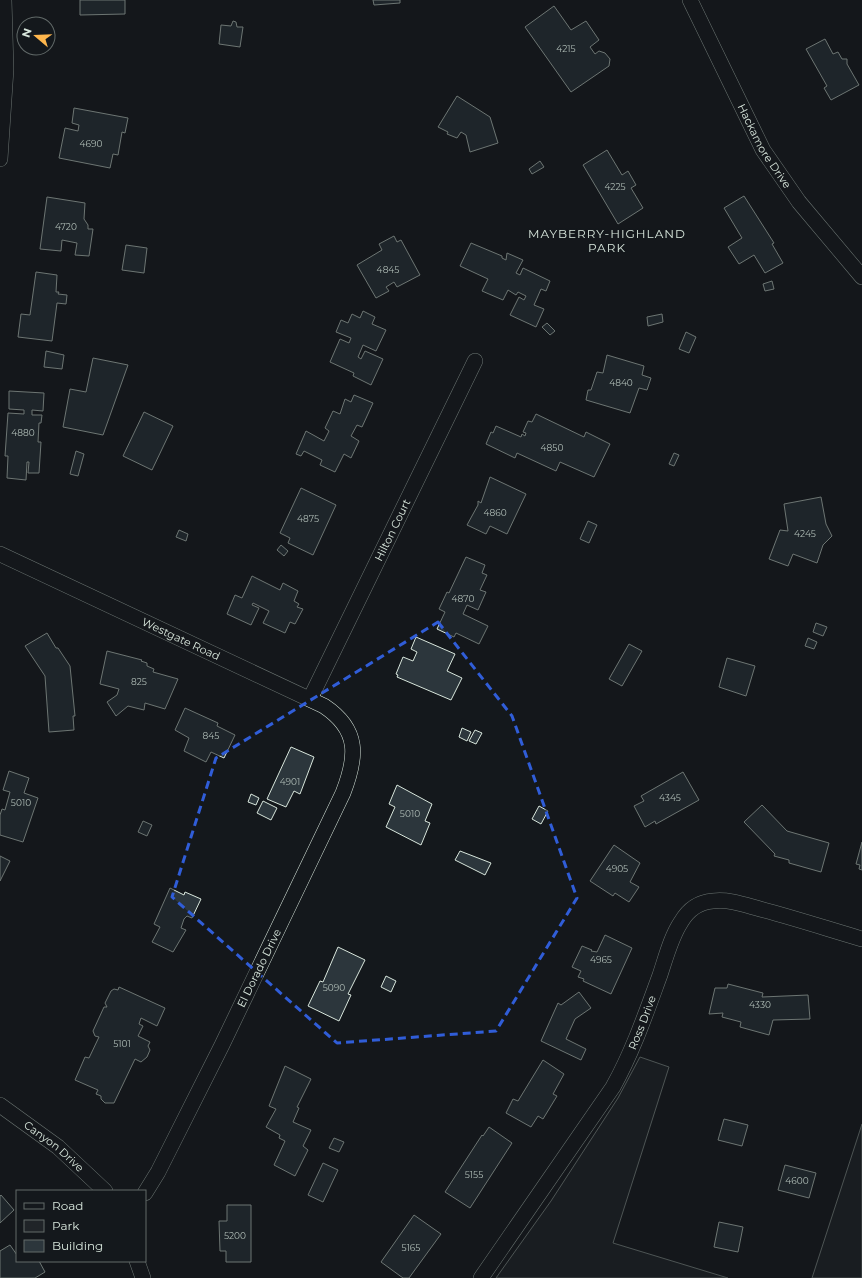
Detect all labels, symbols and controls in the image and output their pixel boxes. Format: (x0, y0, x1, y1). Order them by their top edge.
north arrow (16, 16, 56, 56)
text: N (18, 26, 35, 39)
house number: 4215 (556, 43, 576, 54)
street label: Hackamore Drive (735, 101, 795, 191)
house number: 4690 (80, 138, 102, 149)
house number: 4225 (604, 181, 626, 192)
house number: 4720 (55, 221, 77, 232)
district label: MAYBERRY-HIGHLAND PARK (528, 226, 686, 255)
house number: 4845 (377, 264, 399, 275)
house number: 4840 (609, 377, 633, 388)
house number: 4880 (11, 427, 35, 438)
house number: 4850 (541, 442, 563, 453)
street label: Hilton Court (371, 496, 414, 563)
house number: 4860 (483, 507, 507, 518)
house number: 4875 (297, 513, 319, 524)
house number: 4245 (794, 528, 816, 539)
house number: 4870 (452, 593, 474, 604)
street label: Westgate Road (140, 615, 222, 663)
house number: 825 (131, 676, 147, 687)
house number: 845 (203, 730, 219, 741)
house number: 4901 (280, 776, 300, 787)
house number: 4345 (659, 792, 681, 803)
house number: 5010 (11, 797, 31, 808)
house number: 5010 (400, 808, 420, 819)
house number: 4905 (606, 863, 628, 874)
street label: El Dorado Drive (234, 926, 284, 1010)
house number: 4965 (590, 954, 612, 965)
house number: 5090 (323, 982, 345, 993)
street label: Ross Drive (625, 993, 659, 1052)
house number: 4330 (749, 999, 771, 1010)
house number: 5101 (113, 1038, 131, 1049)
street label: Canyon Drive (21, 1118, 87, 1175)
house number: 5155 (465, 1169, 483, 1180)
house number: 4600 (785, 1175, 809, 1186)
legend (16, 1190, 146, 1262)
text: Road (52, 1198, 83, 1213)
text: Park (52, 1218, 80, 1233)
house number: 5200 (224, 1230, 246, 1241)
text: Building (52, 1238, 103, 1253)
house number: 5165 (402, 1242, 420, 1253)

